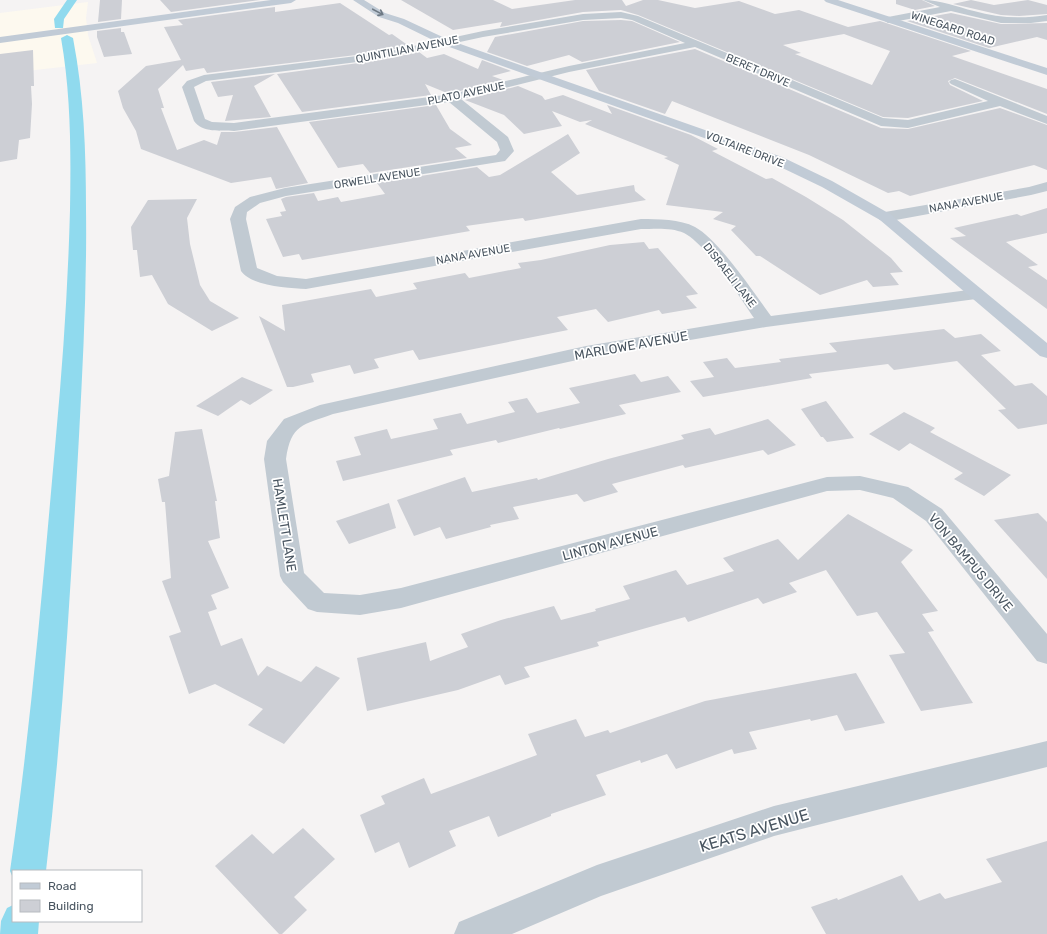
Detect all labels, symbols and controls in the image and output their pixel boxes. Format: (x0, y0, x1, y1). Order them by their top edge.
one-way arrow (372, 9, 384, 17)
street label: WINEGARD ROAD (909, 9, 997, 48)
street label: QUINTILIAN AVENUE (355, 33, 460, 66)
street label: BERET DRIVE (724, 51, 792, 90)
street label: PLATO AVENUE (426, 79, 506, 108)
street label: VOLTAIRE DRIVE (704, 128, 786, 171)
street label: ORWELL AVENUE (333, 165, 422, 192)
street label: NANA AVENUE (928, 190, 1004, 215)
street label: DISRAELI LANE (700, 240, 759, 310)
street label: NANA AVENUE (435, 242, 511, 267)
street label: MARLOWE AVENUE (573, 328, 689, 363)
street label: HAMLETT LANE (270, 477, 299, 573)
street label: VON BAMPUS DRIVE (925, 510, 1016, 614)
street label: LINTON AVENUE (561, 523, 660, 563)
street label: KEATS AVENUE (697, 805, 811, 856)
legend (12, 870, 142, 922)
text: Road (48, 879, 76, 893)
text: Building (48, 899, 94, 913)

